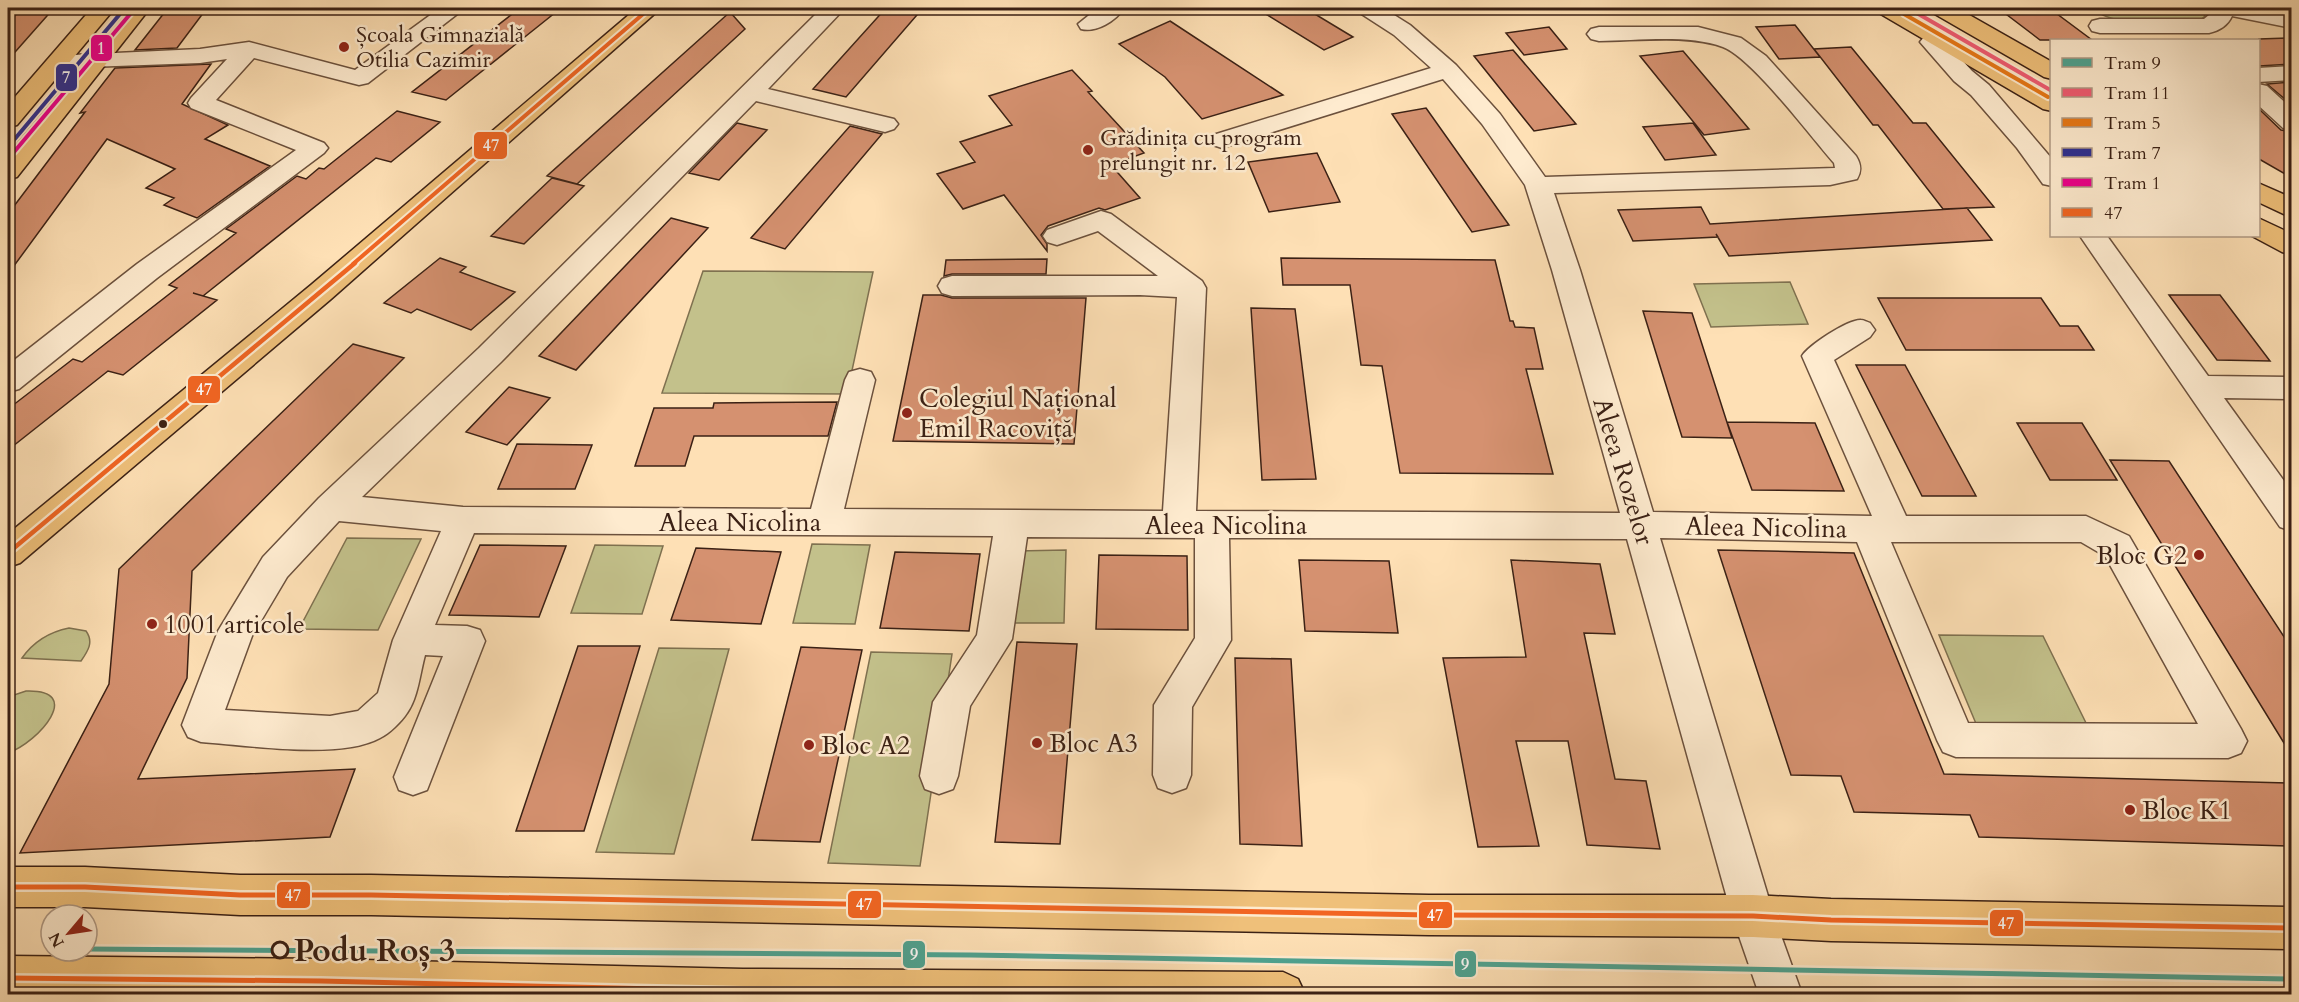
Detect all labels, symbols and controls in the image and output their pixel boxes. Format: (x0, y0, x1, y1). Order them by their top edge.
place label: Școala Gimnazială Otilia Cazimir (356, 20, 525, 75)
line badge: 1 (90, 34, 113, 62)
text: 1 (97, 38, 105, 60)
legend (2050, 39, 2260, 237)
marker: Școala Gimnazială Otilia Cazimir (337, 40, 351, 54)
text: Tram 9 (2104, 51, 2161, 76)
line badge: 7 (55, 63, 78, 92)
text: 7 (62, 67, 70, 89)
text: Tram 11 (2104, 81, 2170, 106)
text: Tram 5 (2104, 111, 2161, 136)
place label: Grădinița cu program prelungit nr. 12 (1100, 123, 1302, 178)
line badge: 47 (473, 131, 508, 160)
text: 47 (483, 135, 499, 157)
text: Tram 7 (2104, 141, 2161, 166)
marker: Grădinița cu program prelungit nr. 12 (1081, 143, 1095, 157)
text: Tram 1 (2104, 171, 2161, 196)
text: 47 (2104, 201, 2122, 226)
line badge: 47 (187, 375, 221, 404)
text: 47 (196, 379, 212, 401)
place label: Colegiul Național Emil Racoviță (919, 381, 1117, 446)
street label: Aleea Rozelor (1584, 393, 1663, 550)
marker: Colegiul Național Emil Racoviță (900, 406, 914, 420)
unlabelled marker (157, 418, 169, 430)
street label: Aleea Nicolina (659, 505, 821, 540)
street label: Aleea Nicolina (1145, 508, 1307, 543)
street label: Aleea Nicolina (1685, 509, 1847, 546)
place label: Bloc G2 (2096, 538, 2187, 573)
marker: Bloc G2 (2192, 548, 2206, 562)
place label: 1001 articole (164, 607, 305, 642)
marker: 1001 articole (145, 617, 159, 631)
place label: Bloc A3 (1049, 726, 1138, 761)
place label: Bloc A2 (821, 728, 910, 763)
marker: Bloc A3 (1030, 736, 1044, 750)
marker: Bloc A2 (802, 738, 816, 752)
place label: Bloc K1 (2142, 793, 2232, 828)
marker: Bloc K1 (2123, 803, 2137, 817)
line badge: 47 (276, 881, 311, 909)
text: 47 (285, 885, 301, 907)
line badge: 47 (847, 890, 882, 919)
text: 47 (856, 894, 872, 916)
line badge: 47 (1418, 901, 1453, 929)
north arrow (39, 903, 99, 963)
text: 47 (1427, 905, 1443, 927)
line badge: 47 (1989, 909, 2024, 937)
text: 47 (1998, 913, 2014, 935)
text: N (44, 928, 70, 951)
place label: Podu Roș 3 (294, 929, 455, 973)
line badge: 9 (902, 940, 926, 969)
marker: Podu Roș 3 (271, 941, 289, 959)
text: 9 (910, 944, 918, 966)
line badge: 9 (1454, 950, 1477, 978)
text: 9 (1461, 954, 1469, 976)

